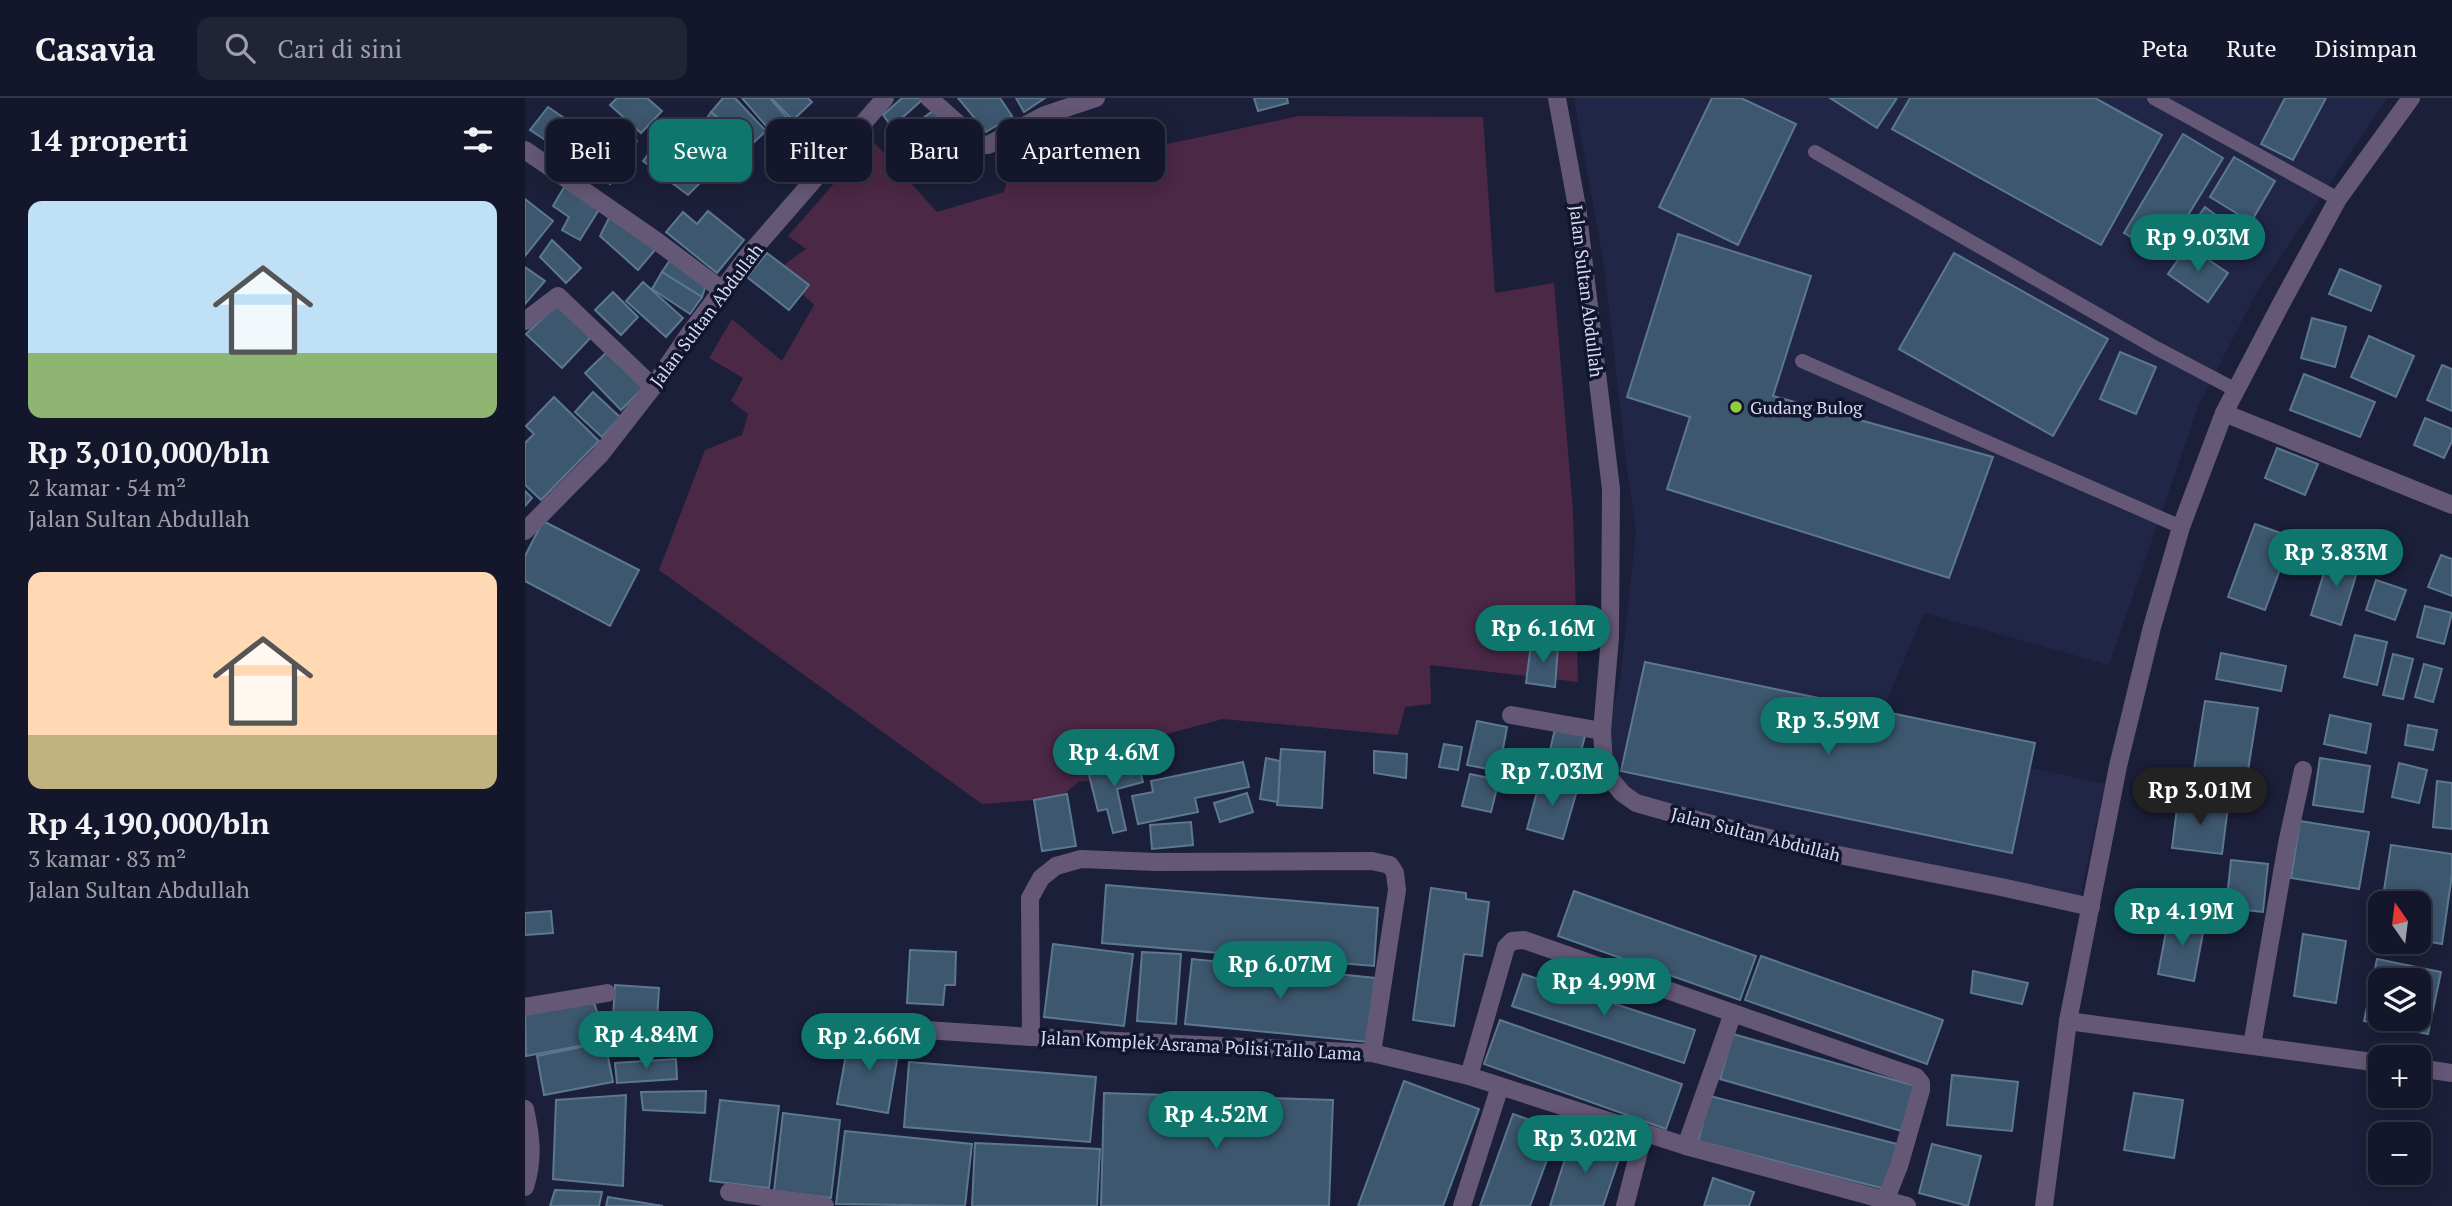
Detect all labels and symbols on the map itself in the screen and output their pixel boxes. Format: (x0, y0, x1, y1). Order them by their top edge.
street label: Jalan Sultan Abdullah (1565, 203, 1610, 379)
pin: Rp 9.03M (2126, 214, 2270, 274)
street label: Jalan Sultan Abdullah (644, 238, 768, 392)
place label: Gudang Bulog (1750, 395, 1863, 419)
marker: Gudang Bulog (1728, 399, 1744, 415)
pin: Rp 3.83M (2264, 530, 2408, 589)
pin: Rp 6.16M (1471, 606, 1615, 665)
pin: Rp 3.59M (1756, 698, 1900, 757)
pin: Rp 4.6M (1049, 730, 1179, 789)
pin: Rp 7.03M (1480, 748, 1624, 808)
pin: Rp 3.01M (2128, 768, 2272, 827)
street label: Jalan Sultan Abdullah (1669, 801, 1844, 867)
pin: Rp 4.19M (2110, 888, 2254, 948)
north arrow (2368, 891, 2431, 954)
pin: Rp 6.07M (1208, 942, 1352, 1001)
pin: Rp 4.99M (1532, 958, 1676, 1018)
pin: Rp 4.84M (574, 1012, 718, 1071)
pin: Rp 2.66M (797, 1014, 941, 1073)
street label: Jalan Komplek Asrama Polisi Tallo Lama (1040, 1025, 1362, 1065)
pin: Rp 4.52M (1144, 1091, 1288, 1151)
pin: Rp 3.02M (1513, 1116, 1657, 1175)

